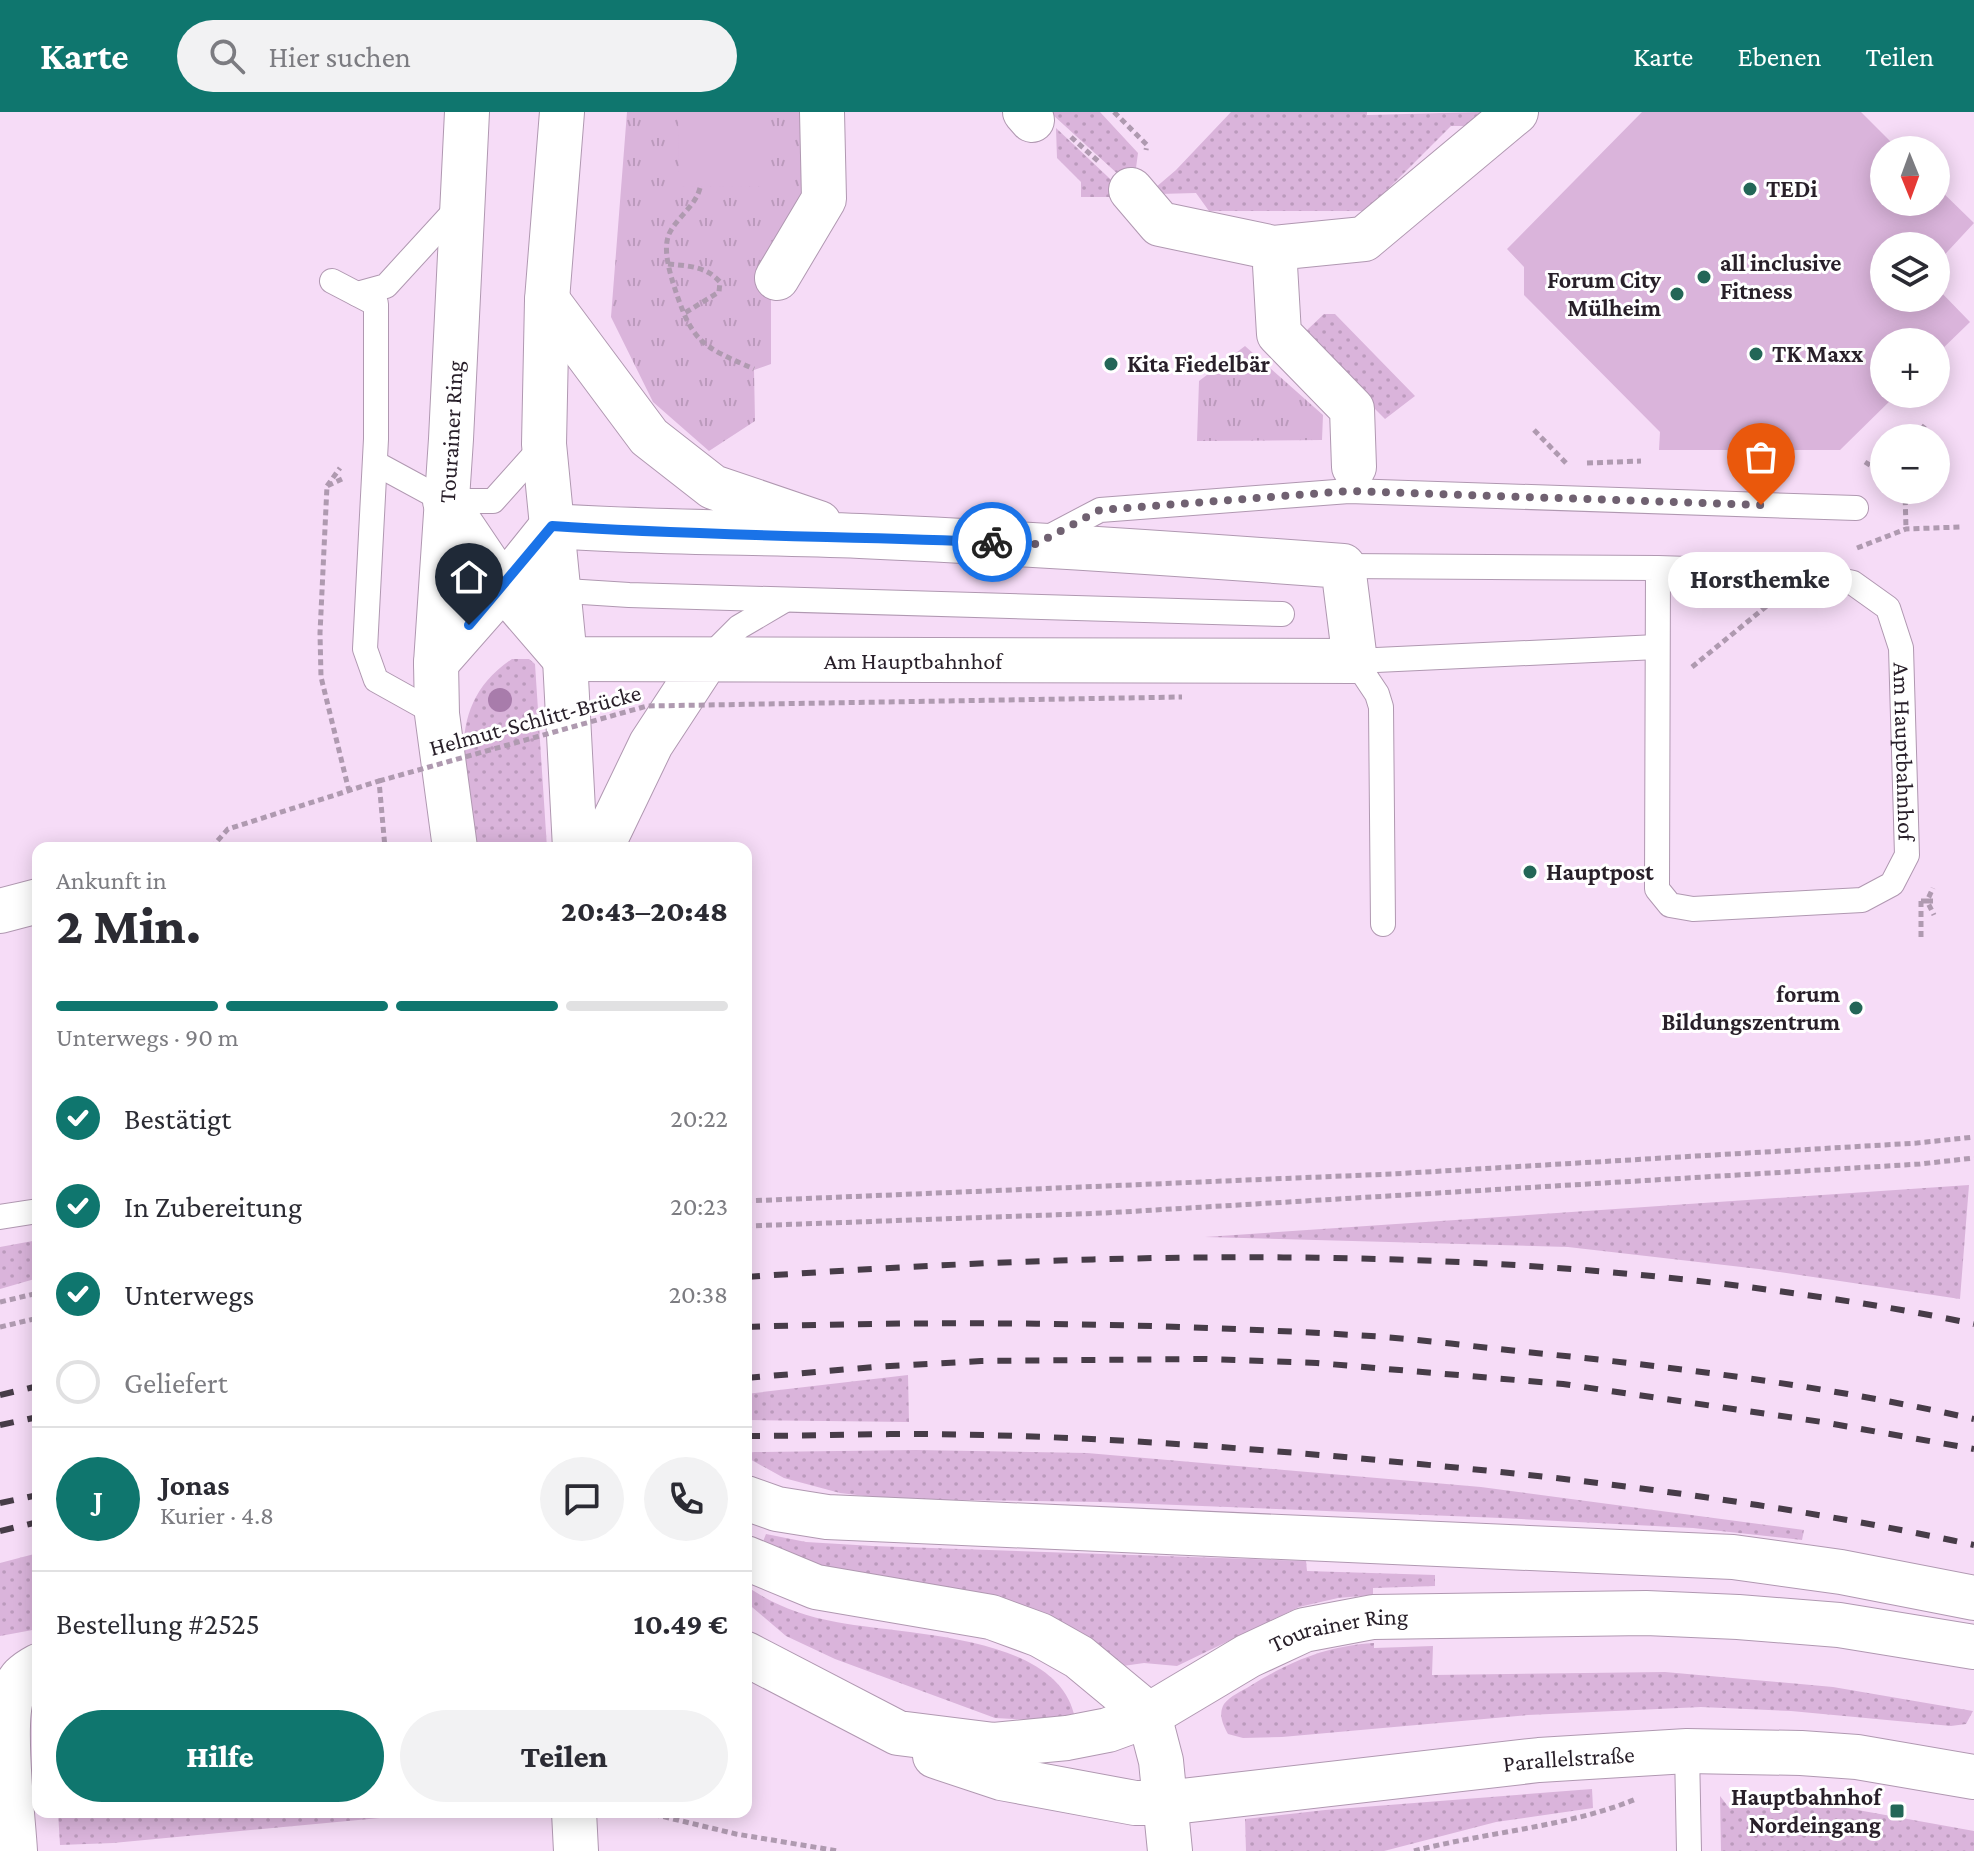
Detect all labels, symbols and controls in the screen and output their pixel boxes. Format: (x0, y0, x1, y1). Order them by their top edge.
search box (177, 20, 737, 92)
icon: search (205, 34, 249, 78)
text: Karte (40, 35, 129, 77)
text: Hier suchen (269, 40, 411, 73)
text: Karte (1633, 41, 1693, 72)
text: Ebenen (1737, 41, 1822, 72)
text: Teilen (1866, 41, 1934, 72)
north arrow (1870, 136, 1950, 216)
map controls (1870, 136, 1950, 504)
place label: TEDi (1766, 175, 1818, 202)
marker: TEDi (1741, 180, 1759, 198)
button: layers (1870, 232, 1950, 312)
place label: all inclusive Fitness (1720, 249, 1841, 304)
place label: Forum City Mülheim (1547, 266, 1662, 321)
marker: all inclusive Fitness (1695, 268, 1713, 286)
marker: Forum City Mülheim (1668, 285, 1686, 303)
button: + (1870, 328, 1950, 408)
place label: TK Maxx (1772, 340, 1864, 367)
marker: TK Maxx (1747, 345, 1765, 363)
place label: Kita Fiedelbär (1127, 350, 1271, 377)
marker: Kita Fiedelbär (1102, 355, 1120, 373)
street label: Tourainer Ring (433, 359, 468, 504)
pin (1727, 423, 1795, 505)
button: − (1870, 424, 1950, 504)
icon: bag (1739, 435, 1783, 479)
courier (952, 502, 1032, 582)
icon: bike (970, 520, 1014, 564)
pin (435, 543, 503, 625)
callout: Horsthemke (1669, 553, 1853, 609)
icon: home (447, 555, 491, 599)
text: Horsthemke (1690, 565, 1830, 594)
street label: Am Hauptbahnhof (824, 647, 1004, 674)
street label: Am Hauptbahnhof (1888, 662, 1921, 843)
street label: Helmut-Schlitt-Brücke (426, 678, 644, 761)
place label: Hauptpost (1546, 858, 1654, 885)
marker: Hauptpost (1521, 863, 1539, 881)
text: Ankunft in (56, 866, 167, 895)
text: 20:43–20:48 (561, 894, 728, 927)
text: 2 Min. (56, 896, 201, 954)
place label: forum Bildungszentrum (1662, 980, 1841, 1035)
marker: forum Bildungszentrum (1847, 999, 1865, 1017)
text: Unterwegs · 90 m (56, 1023, 239, 1052)
icon: check (56, 1096, 100, 1140)
text: Bestätigt (124, 1102, 231, 1135)
text: 20:22 (670, 1104, 728, 1133)
icon: check (56, 1184, 100, 1228)
text: In Zubereitung (124, 1190, 302, 1223)
text: 20:23 (670, 1192, 728, 1221)
icon: check (56, 1272, 100, 1316)
text: Unterwegs (124, 1278, 254, 1311)
text: 20:38 (669, 1280, 728, 1309)
text: Geliefert (124, 1366, 228, 1399)
button: chat (540, 1457, 624, 1541)
button: phone (644, 1457, 728, 1541)
text: Jonas (160, 1468, 229, 1501)
text: J (93, 1483, 103, 1516)
text: Kurier · 4.8 (160, 1501, 274, 1530)
street label: Tourainer Ring (1264, 1602, 1409, 1657)
text: Bestellung #2525 (56, 1607, 260, 1640)
text: 10.49 € (634, 1607, 728, 1640)
button: Hilfe (56, 1710, 384, 1802)
button: Teilen (400, 1710, 728, 1802)
street label: Parallelstraße (1501, 1740, 1635, 1777)
place label: Hauptbahnhof Nordeingang (1731, 1783, 1883, 1838)
marker: Hauptbahnhof Nordeingang (1888, 1802, 1906, 1820)

